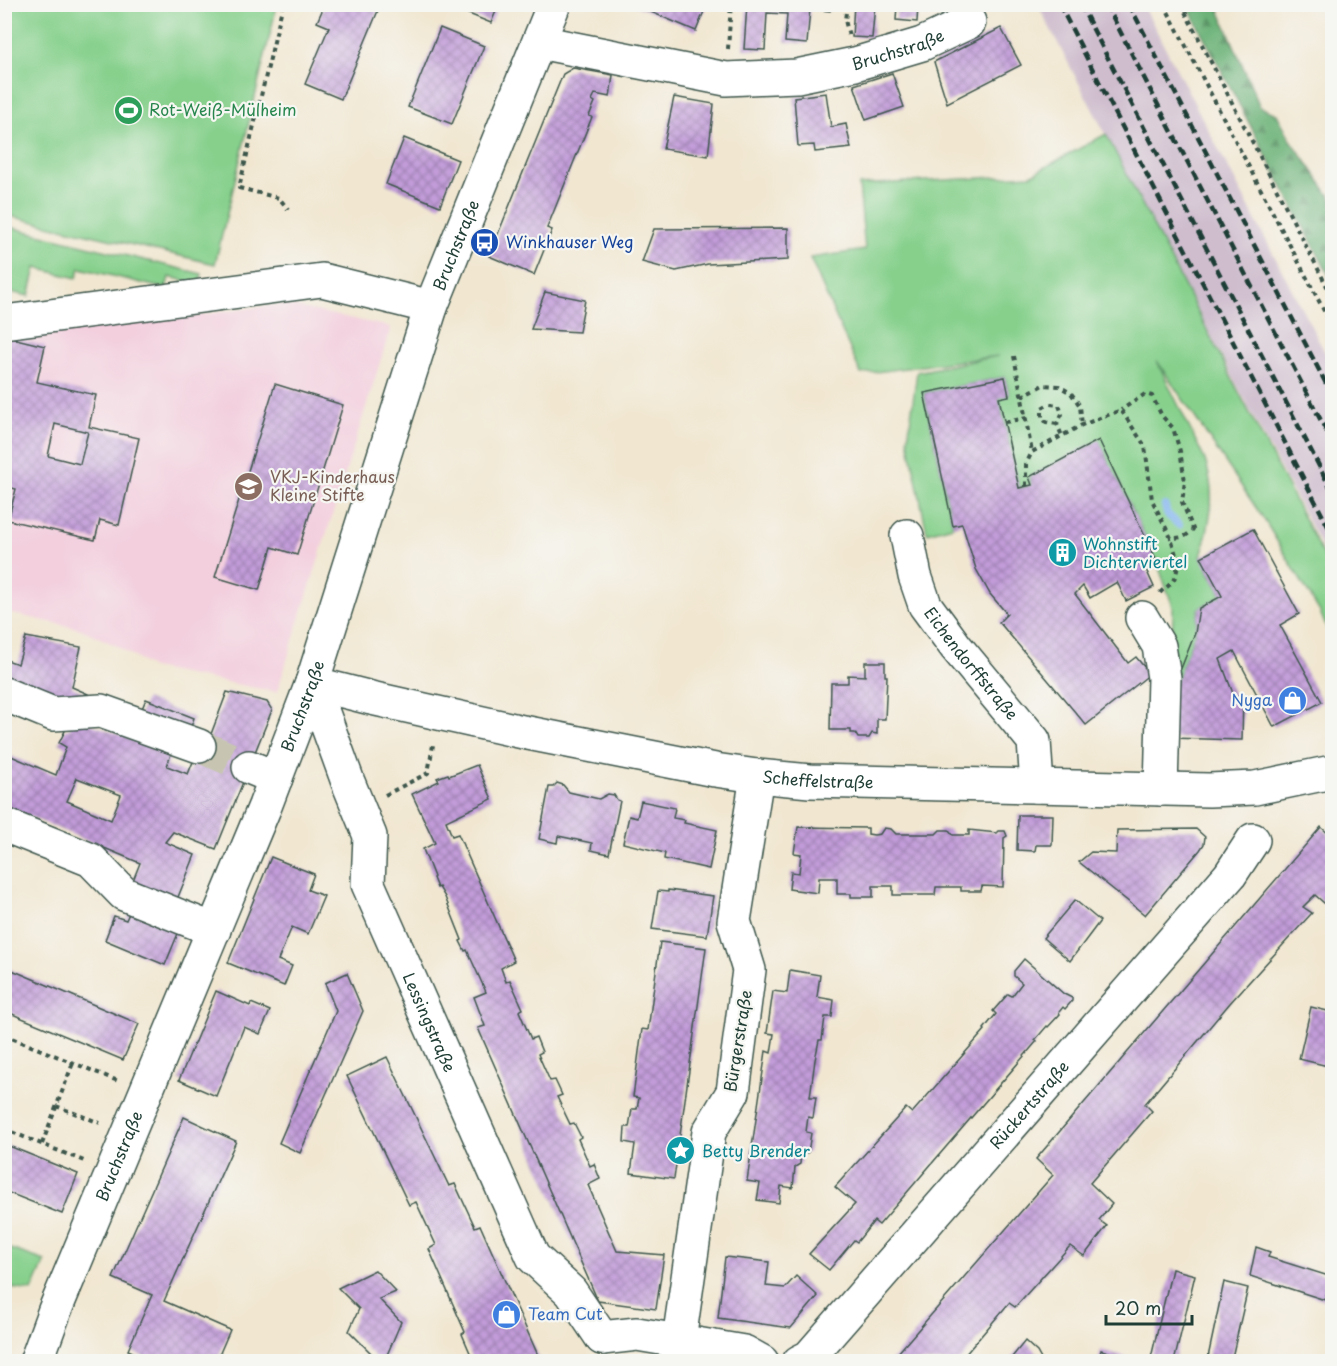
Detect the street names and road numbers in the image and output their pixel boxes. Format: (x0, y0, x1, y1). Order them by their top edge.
street label: Bruchstraße (849, 22, 948, 75)
street label: Bruchstraße (426, 196, 484, 294)
street label: Eichendorffstraße (919, 601, 1025, 725)
street label: Bruchstraße (274, 657, 329, 755)
street label: Scheffelstraße (762, 764, 874, 793)
street label: Lessingstraße (398, 968, 463, 1076)
street label: Bürgerstraße (717, 988, 757, 1094)
street label: Rückertstraße (983, 1055, 1074, 1154)
street label: Bruchstraße (89, 1107, 148, 1205)

